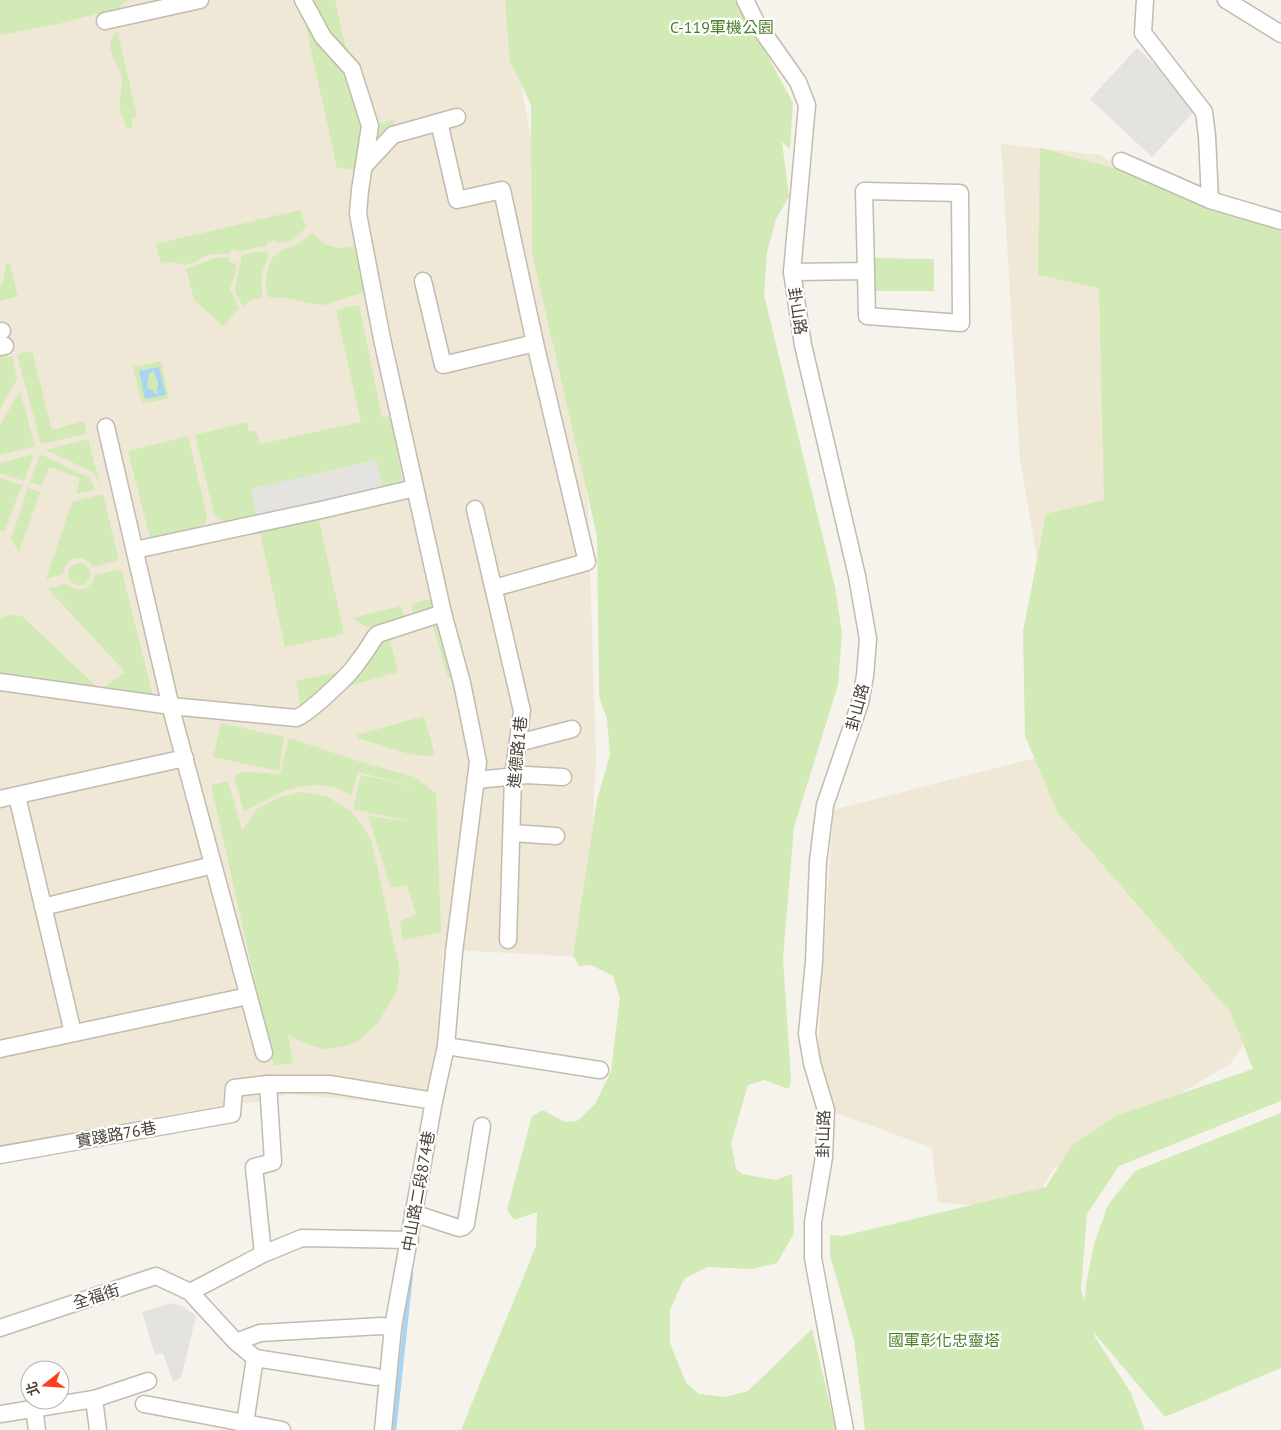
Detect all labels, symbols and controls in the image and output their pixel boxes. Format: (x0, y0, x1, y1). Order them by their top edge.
park label: C-119軍機公園 (670, 17, 774, 37)
street label: 卦山路 (784, 286, 812, 336)
street label: 卦山路 (841, 681, 873, 733)
street label: 進德路1巷 (503, 715, 531, 789)
street label: 卦山路 (813, 1110, 833, 1158)
street label: 實踐路76巷 (74, 1117, 158, 1151)
street label: 中山路二段874巷 (398, 1129, 438, 1253)
street label: 全福街 (70, 1279, 122, 1313)
park label: 國軍彰化忠靈塔 (888, 1330, 1000, 1350)
north arrow (20, 1360, 70, 1410)
text: 北 (22, 1379, 43, 1398)

